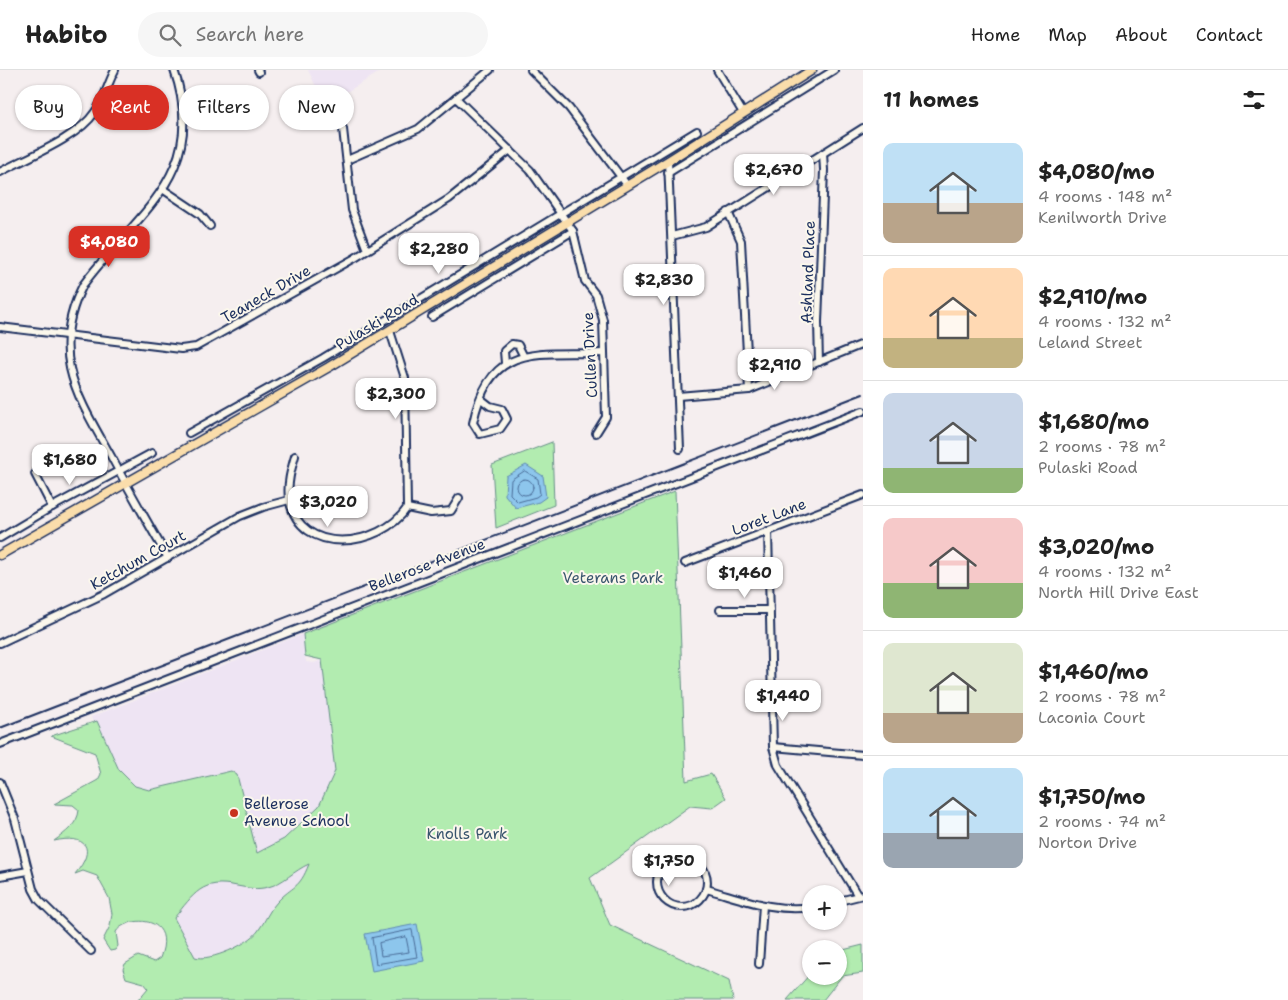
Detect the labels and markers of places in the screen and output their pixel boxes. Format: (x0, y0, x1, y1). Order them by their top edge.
pin: $2,670 (733, 154, 815, 196)
pin: $4,080 (68, 226, 150, 268)
pin: $2,280 (398, 232, 480, 275)
pin: $2,830 (623, 264, 705, 306)
pin: $2,910 (734, 348, 816, 391)
pin: $2,300 (355, 378, 437, 420)
pin: $1,680 (29, 444, 111, 486)
pin: $3,020 (287, 486, 369, 528)
pin: $1,460 (704, 556, 786, 599)
pin: $1,440 (742, 680, 824, 722)
place label: Bellerose Avenue School (244, 794, 350, 831)
marker: Bellerose Avenue School (228, 807, 240, 819)
pin: $1,750 (628, 844, 710, 887)

